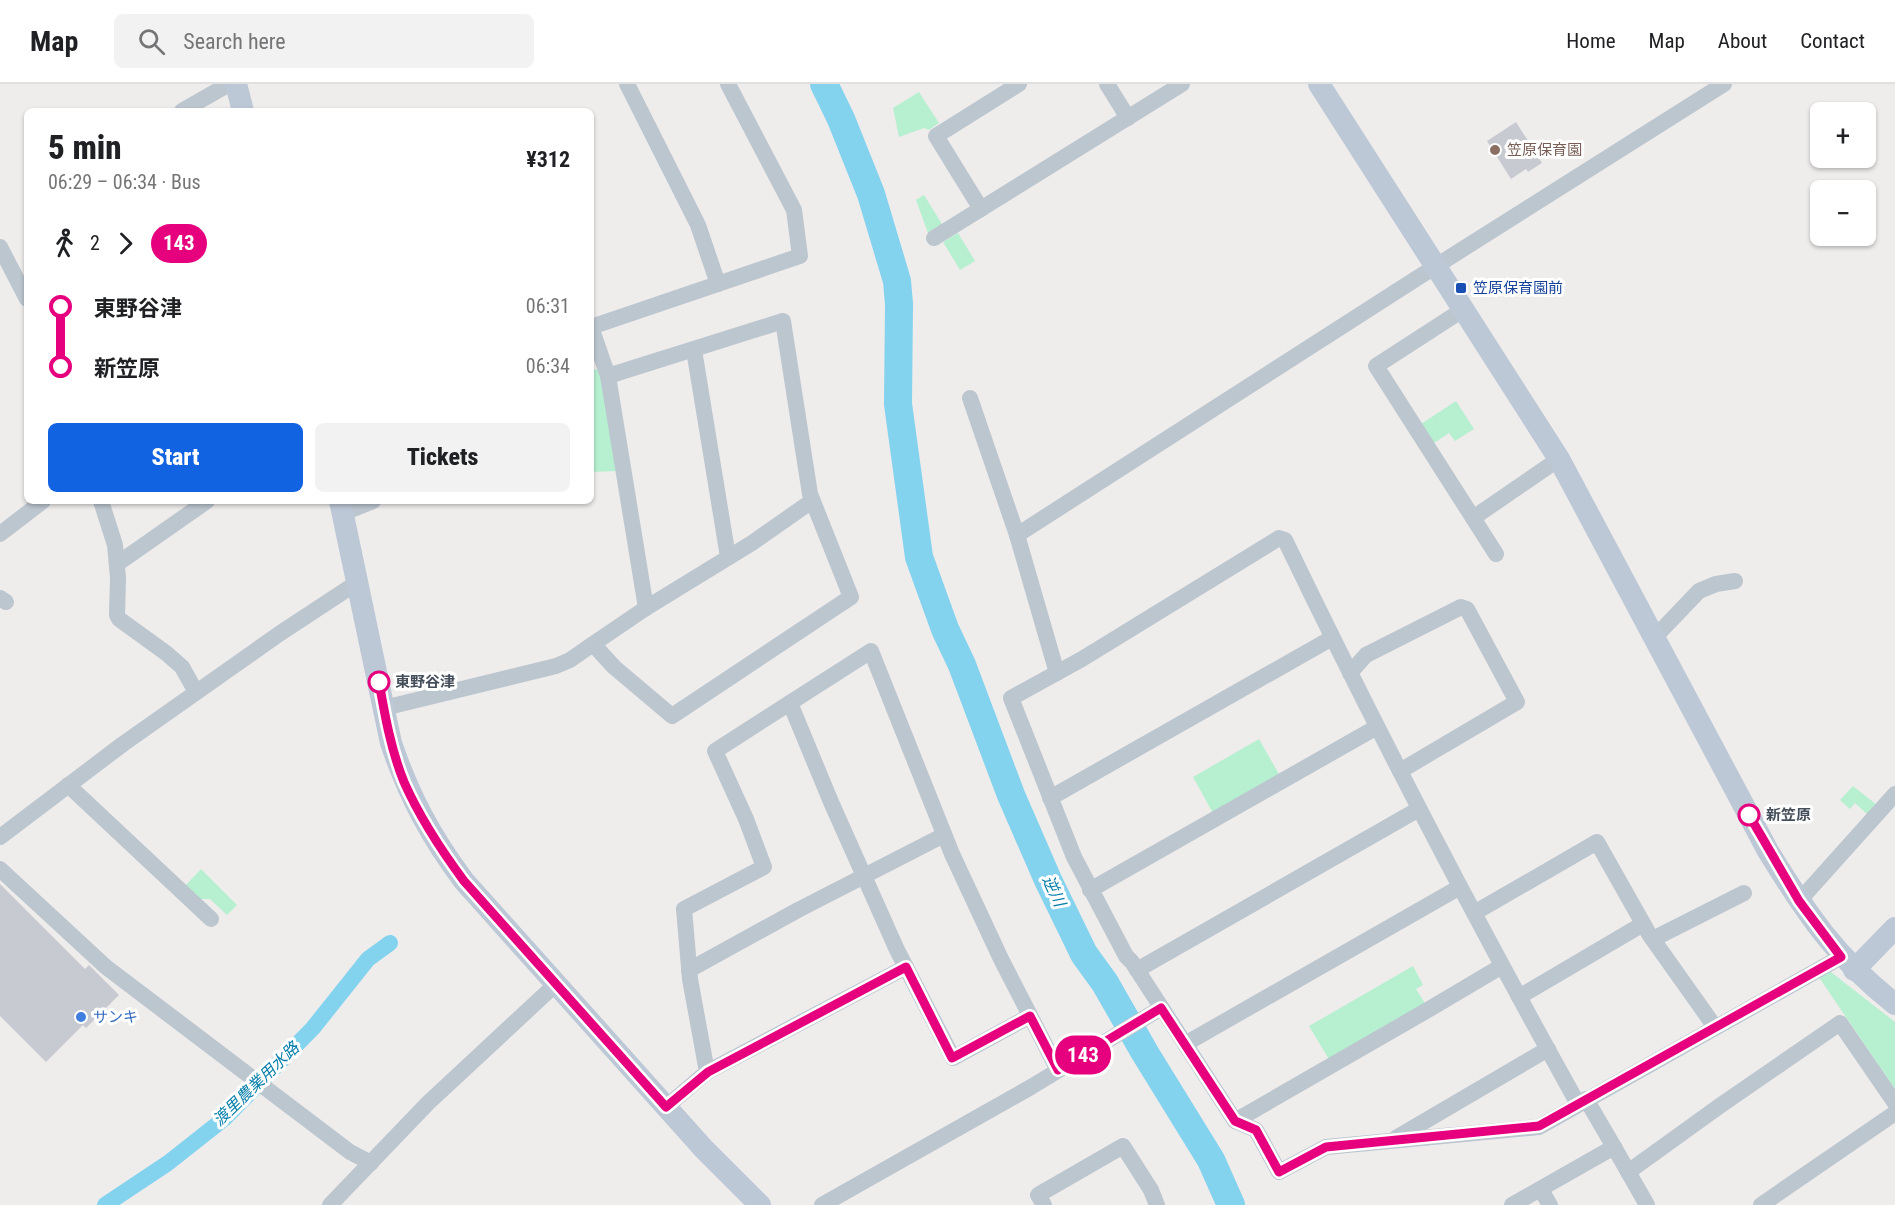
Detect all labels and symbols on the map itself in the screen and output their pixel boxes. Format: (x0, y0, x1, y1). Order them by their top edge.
place label: 笠原保育園 (1507, 141, 1582, 159)
marker: 笠原保育園 (1488, 143, 1502, 157)
place label: 笠原保育園前 (1473, 279, 1563, 297)
marker: 笠原保育園前 (1454, 281, 1468, 295)
marker: 東野谷津 (368, 671, 390, 693)
place label: 東野谷津 (395, 673, 455, 691)
marker: 新笠原 (1738, 804, 1760, 826)
place label: 新笠原 (1766, 806, 1811, 824)
water label: 逆川 (1039, 872, 1070, 911)
place label: サンキ (93, 1008, 138, 1026)
marker: サンキ (74, 1010, 88, 1024)
line badge: 143 (1048, 1036, 1118, 1074)
water label: 渡里農業用水路 (209, 1037, 304, 1130)

